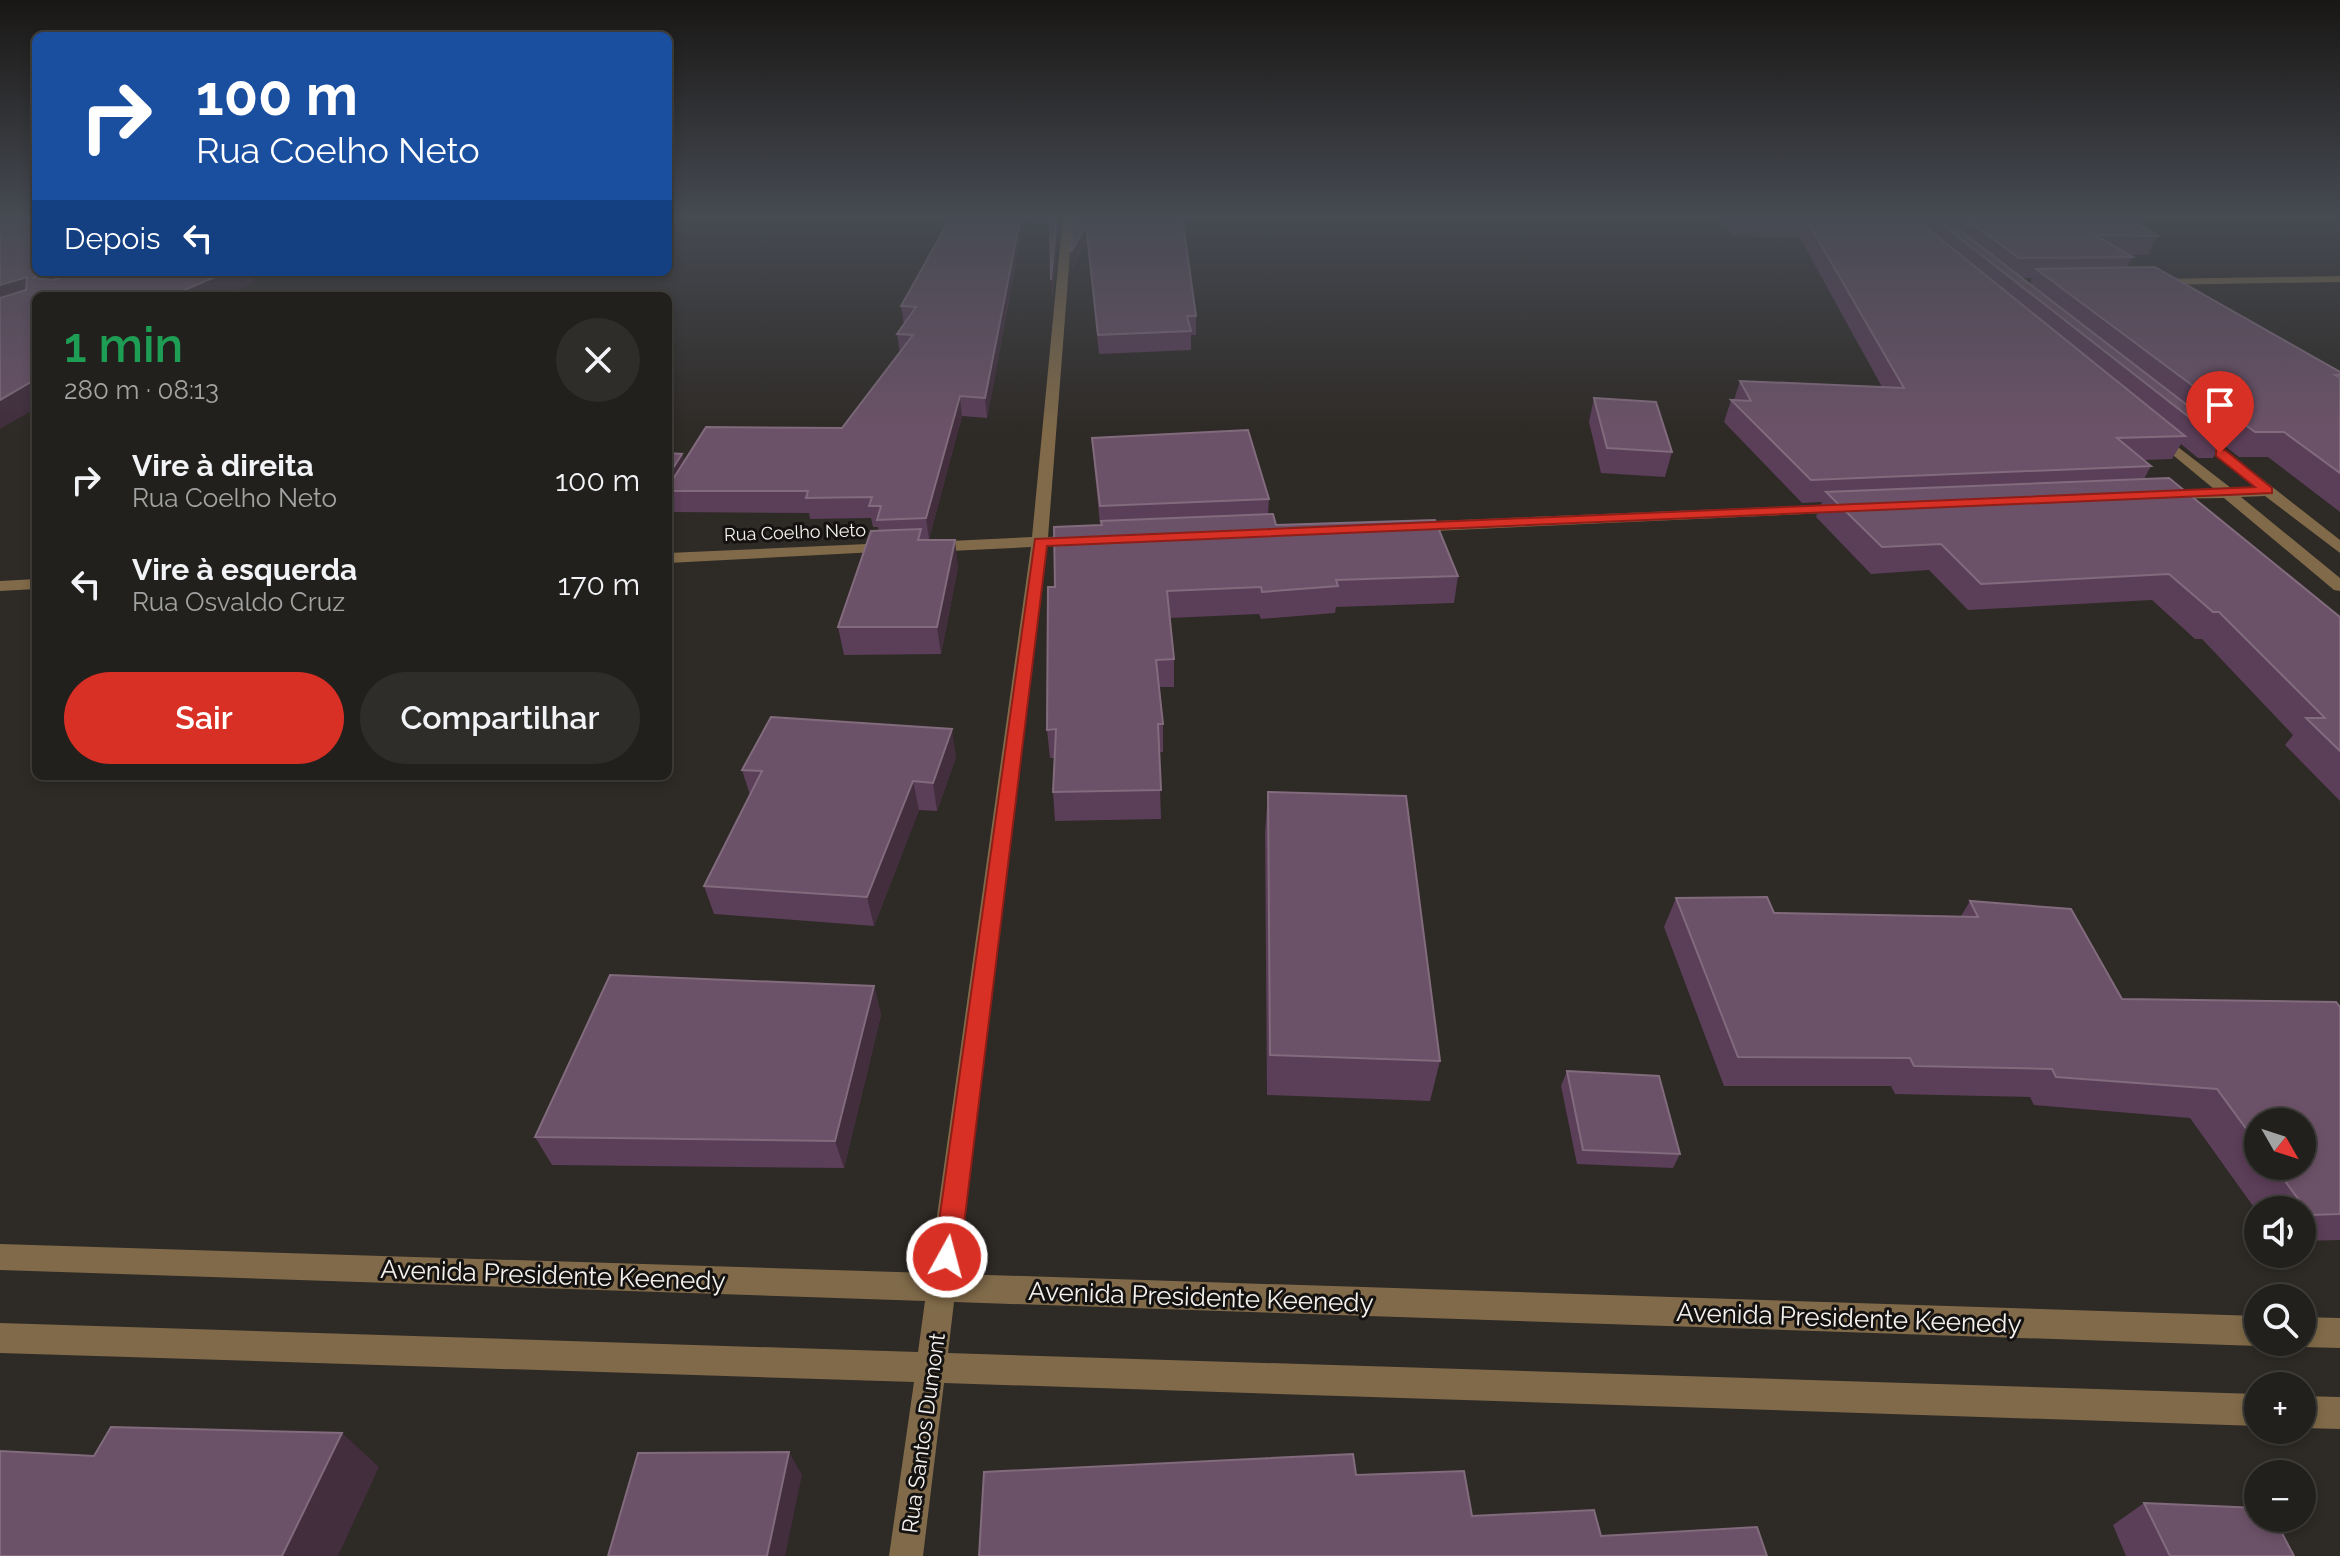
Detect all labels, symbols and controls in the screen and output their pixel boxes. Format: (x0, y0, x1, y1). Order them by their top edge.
text: 100 m (196, 62, 358, 128)
icon: right (64, 64, 168, 168)
text: Rua Coelho Neto (196, 129, 480, 171)
icon: left (176, 216, 220, 260)
text: Depois (64, 221, 160, 256)
text: 1 min (64, 317, 183, 373)
button: close (556, 318, 640, 402)
pin (2186, 371, 2254, 453)
text: 280 m · 08:13 (64, 375, 219, 405)
icon: arrive (2198, 383, 2242, 427)
text: Vire à direita (132, 448, 314, 483)
icon: right (64, 458, 108, 502)
text: 100 m (555, 463, 640, 498)
text: Rua Coelho Neto (132, 483, 337, 513)
street label: Rua Coelho Neto (724, 519, 867, 545)
text: Vire à esquerda (132, 552, 357, 587)
icon: left (64, 562, 108, 606)
text: 170 m (558, 567, 640, 602)
text: Rua Osvaldo Cruz (132, 587, 345, 617)
button: Sair (64, 672, 344, 764)
button: Compartilhar (360, 672, 640, 764)
north arrow (2244, 1108, 2316, 1180)
map controls (2244, 1108, 2316, 1532)
button: sound (2244, 1196, 2316, 1268)
position arrow (905, 1215, 989, 1299)
street label: Avenida Presidente Keenedy (380, 1254, 726, 1296)
street label: Avenida Presidente Keenedy (1028, 1276, 1374, 1318)
button: search (2244, 1284, 2316, 1356)
street label: Avenida Presidente Keenedy (1676, 1297, 2022, 1339)
street label: Rua Santos Dumont (896, 1331, 950, 1535)
button: + (2244, 1372, 2316, 1444)
button: − (2244, 1460, 2316, 1532)

